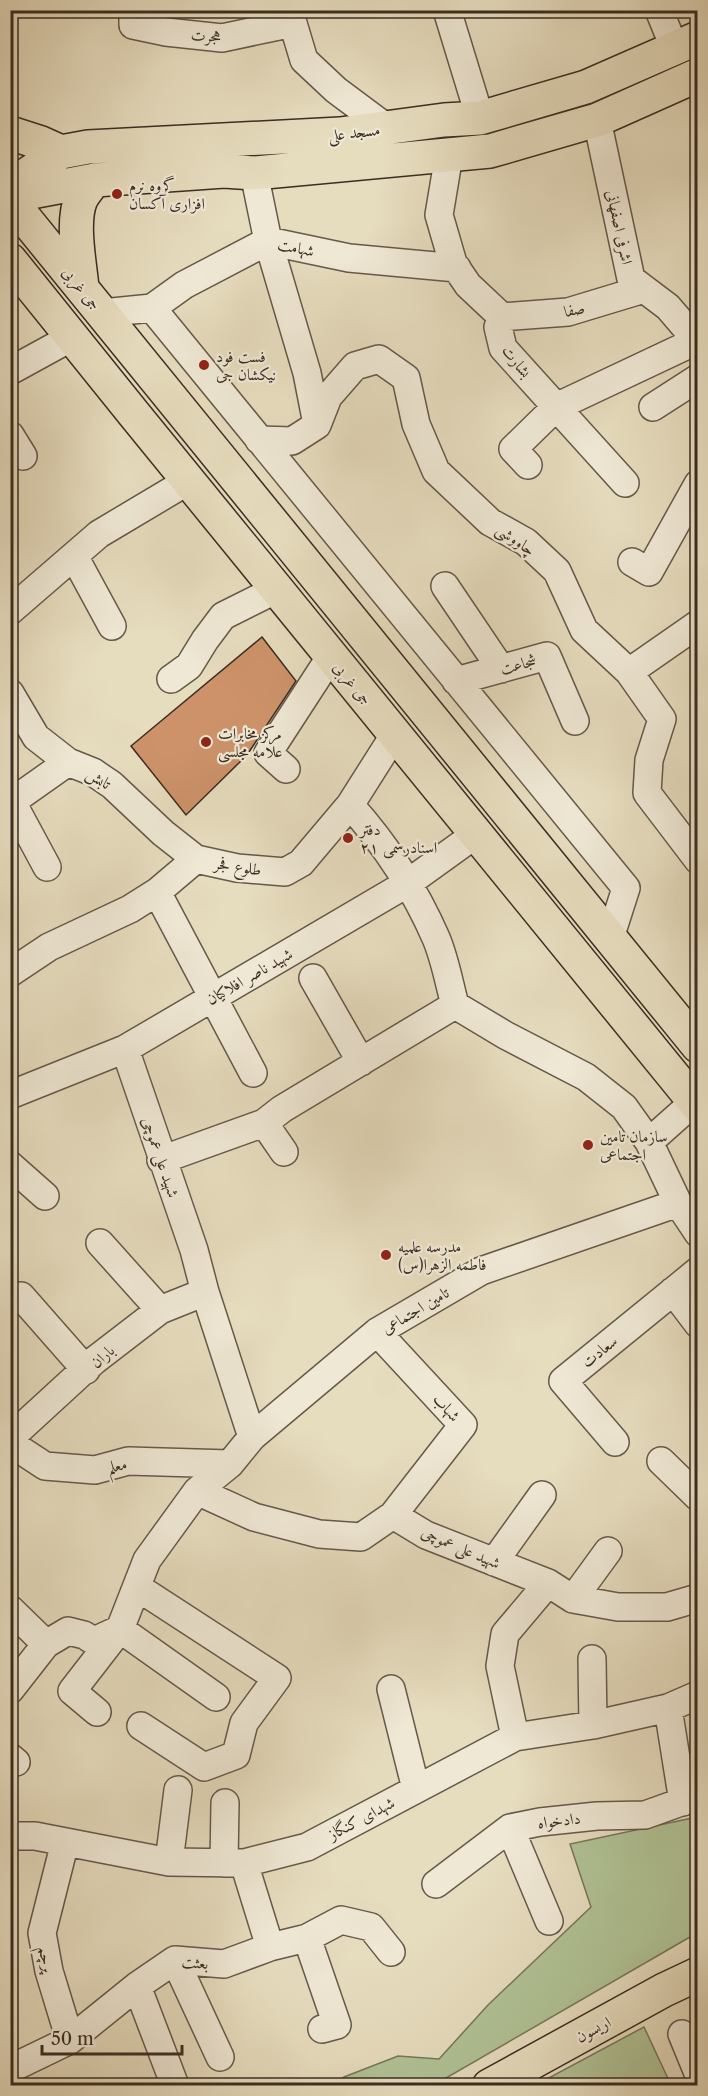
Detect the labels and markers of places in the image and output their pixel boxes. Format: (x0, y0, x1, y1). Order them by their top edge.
place label: گروه نرم افزاری آکسان (129, 175, 205, 214)
marker: گروه نرم افزاری آکسان (110, 187, 124, 201)
place label: فست فود نیکشان جی (216, 346, 276, 384)
marker: فست فود نیکشان جی (197, 358, 211, 372)
place label: مرکز مخابرات علامه مجلسی (218, 723, 282, 763)
marker: مرکز مخابرات علامه مجلسی (199, 735, 213, 749)
place label: دفتر اسنادرسمی ۲۱ (358, 819, 437, 859)
marker: دفتر اسنادرسمی ۲۱ (341, 831, 355, 845)
place label: سازمان تامین اجتماعی (600, 1126, 668, 1164)
marker: سازمان تامین اجتماعی (581, 1138, 595, 1152)
place label: مدرسه علمیه فاطمه الزهرا(س) (398, 1236, 487, 1275)
marker: مدرسه علمیه فاطمه الزهرا(س) (379, 1248, 393, 1262)

